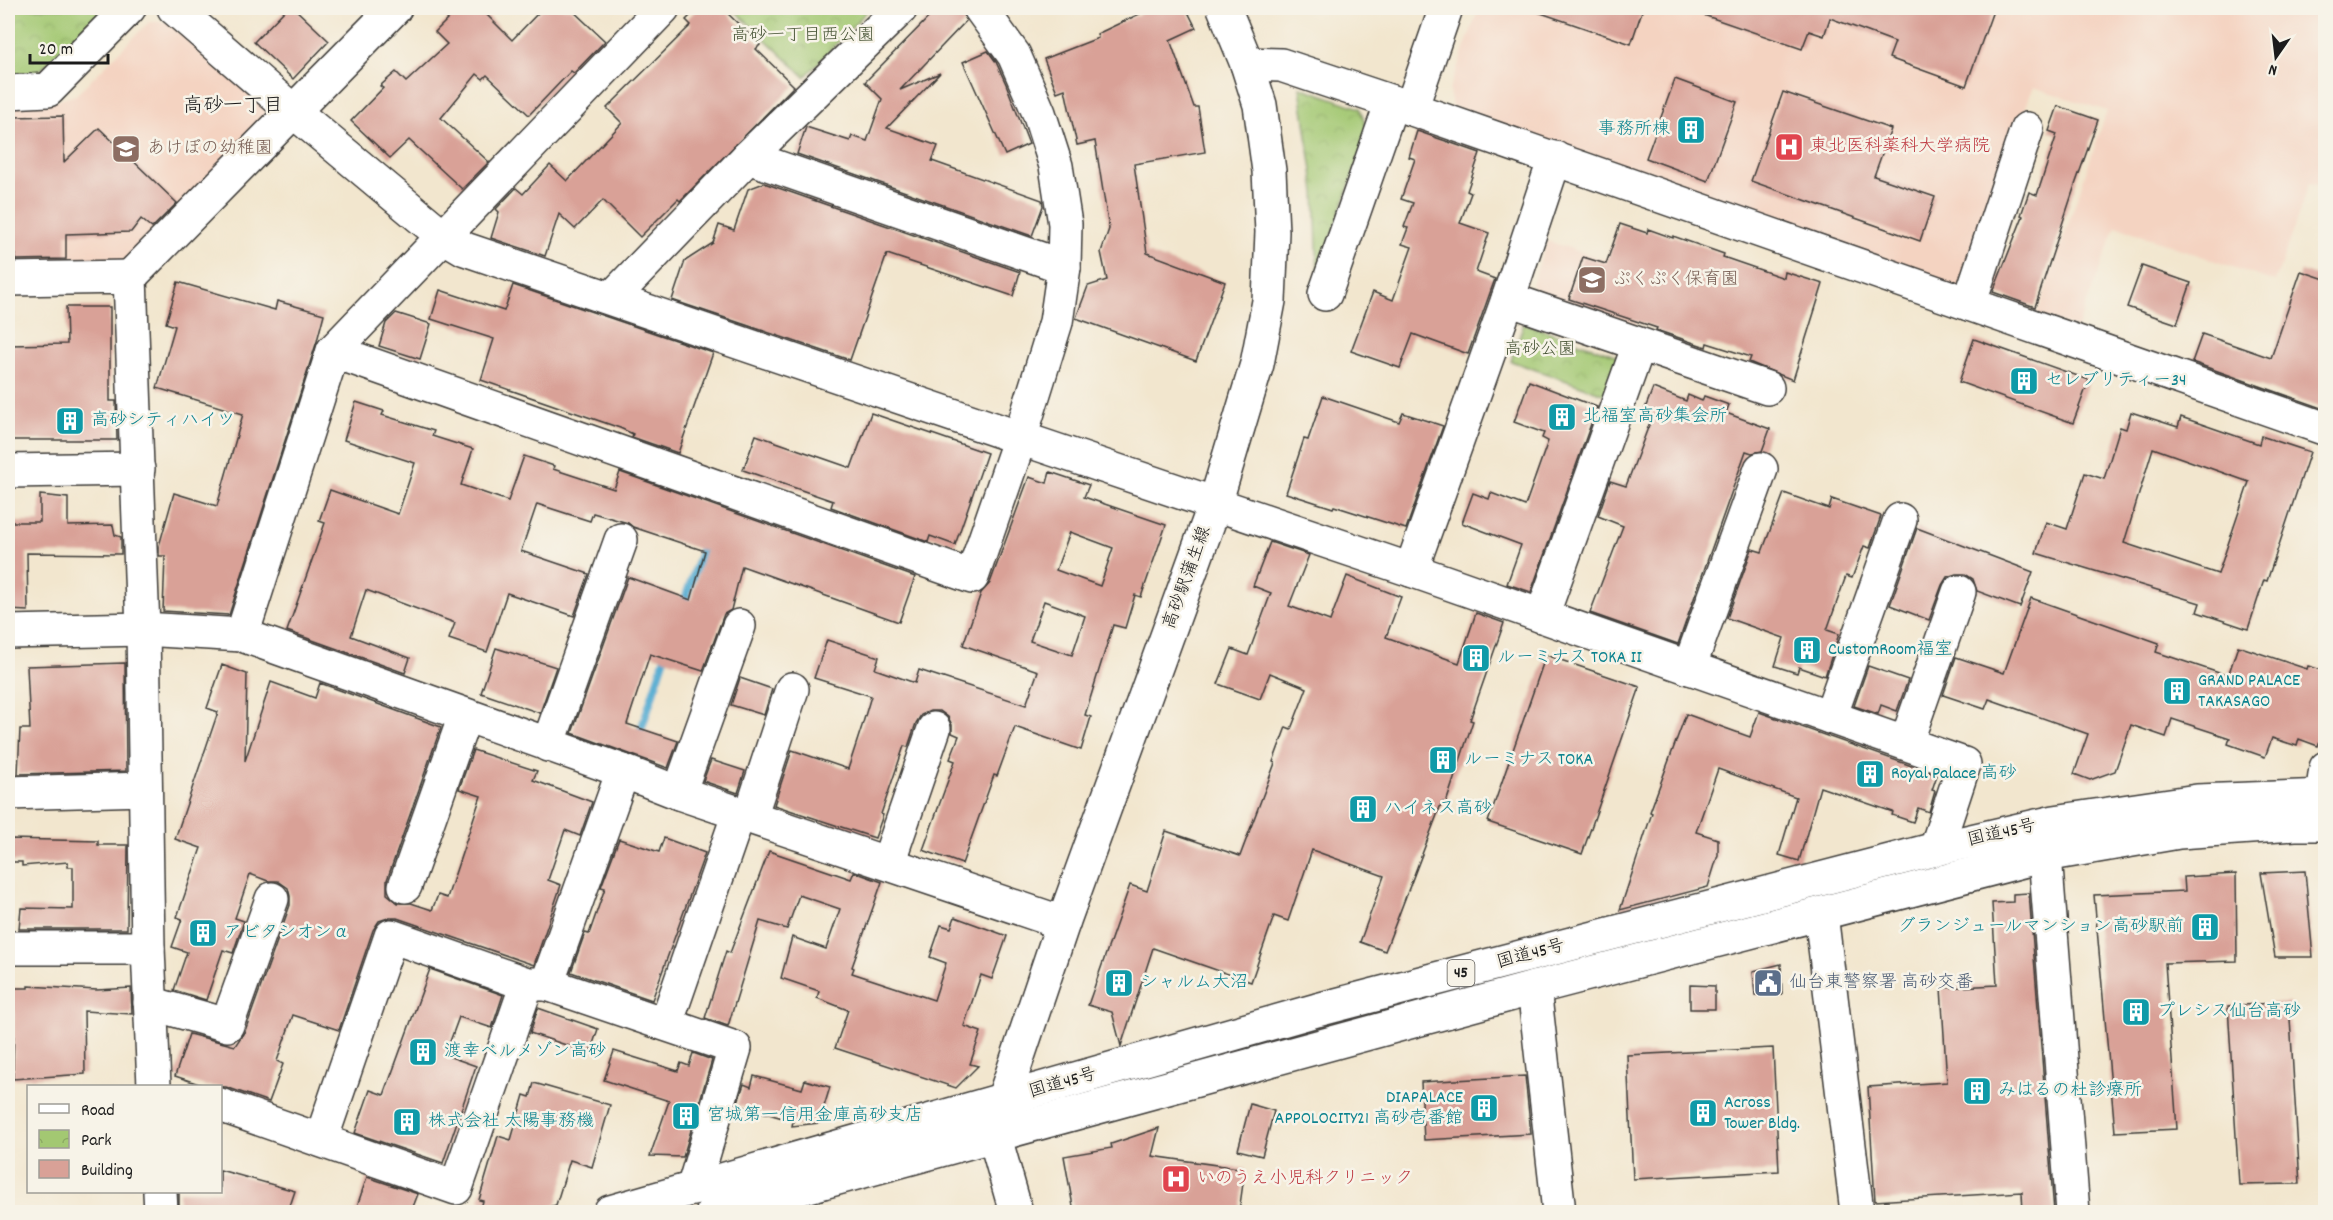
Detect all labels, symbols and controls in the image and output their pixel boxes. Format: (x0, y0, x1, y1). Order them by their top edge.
park label: 高砂一丁目西公園 (731, 24, 875, 49)
scale bar (30, 27, 108, 65)
north arrow (2246, 27, 2306, 87)
text: 20 m (39, 38, 73, 63)
text: N (2266, 57, 2280, 81)
district label: 高砂一丁目 (183, 93, 283, 121)
building icon: 事務所棟 (1675, 114, 1707, 146)
place label: 事務所棟 (1598, 118, 1670, 143)
hospital icon: 東北医科薬科大学病院 (1773, 131, 1805, 163)
school or university icon: あけぼの幼稚園 (110, 133, 142, 165)
place label: 東北医科薬科大学病院 (1810, 135, 1990, 160)
place label: あけぼの幼稚園 (147, 137, 273, 162)
school or university icon: ぷくぷく保育園 (1576, 264, 1608, 296)
place label: ぷくぷく保育園 (1613, 268, 1739, 293)
park label: 高砂公園 (1504, 338, 1576, 363)
building icon: セレブリティー34 (2008, 365, 2040, 397)
place label: セレブリティー34 (2045, 369, 2186, 394)
building icon: 北福室高砂集会所 (1546, 401, 1578, 433)
building icon: 高砂シティハイツ (54, 405, 86, 437)
place label: 北福室高砂集会所 (1583, 405, 1727, 430)
place label: 高砂シティハイツ (91, 409, 235, 434)
street label: 高砂駅蒲生線 (1158, 523, 1218, 633)
building icon: CustomRoom福室 (1791, 634, 1823, 666)
place label: CustomRoom福室 (1828, 638, 1952, 663)
building icon: ルーミナス TOKA II (1460, 642, 1492, 674)
place label: ルーミナス TOKA II (1497, 646, 1642, 671)
place label: GRAND PALACE TAKASAGO (2198, 669, 2300, 715)
building icon: GRAND PALACE TAKASAGO (2161, 675, 2193, 707)
building icon: ルーミナス TOKA (1427, 744, 1459, 776)
place label: ルーミナス TOKA (1464, 748, 1594, 773)
building icon: Royal Palace 高砂 (1854, 758, 1886, 790)
place label: Royal Palace 高砂 (1891, 762, 2017, 787)
building icon: ハイネス高砂 (1347, 793, 1379, 825)
place label: ハイネス高砂 (1384, 797, 1492, 822)
street label: 国道45号 (1965, 814, 2039, 854)
building icon: グランジュールマンション高砂駅前 (2189, 911, 2221, 943)
place label: グランジュールマンション高砂駅前 (1897, 915, 2184, 940)
building icon: アビタシオンα (187, 917, 219, 949)
place label: アビタシオンα (224, 921, 350, 946)
street label: 国道45号 (1494, 934, 1568, 976)
road number: 45 (1448, 960, 1474, 986)
building icon: シャルム大沼 (1103, 967, 1135, 999)
public building icon: 仙台東警察署 高砂交番 (1752, 967, 1784, 999)
place label: シャルム大沼 (1140, 971, 1248, 996)
place label: 仙台東警察署 高砂交番 (1789, 971, 1973, 996)
building icon: プレシス仙台高砂 (2120, 996, 2152, 1028)
place label: プレシス仙台高砂 (2157, 1000, 2301, 1025)
building icon: 渡幸ベルメゾン高砂 (407, 1036, 439, 1068)
place label: 渡幸ベルメゾン高砂 (444, 1040, 606, 1065)
street label: 国道45号 (1026, 1062, 1100, 1106)
building icon: みはるの杜診療所 (1961, 1075, 1993, 1107)
place label: みはるの杜診療所 (1998, 1079, 2142, 1104)
legend (27, 1085, 222, 1193)
place label: DIAPALACE APPOLOCITY21 高砂壱番館 (1275, 1086, 1463, 1132)
place label: Across Tower Bldg. (1724, 1091, 1800, 1137)
building icon: DIAPALACE APPOLOCITY21 高砂壱番館 (1468, 1092, 1500, 1124)
building icon: Across Tower Bldg. (1687, 1097, 1719, 1129)
text: Road (81, 1099, 115, 1124)
building icon: 宮城第一信用金庫高砂支店 (670, 1100, 702, 1132)
place label: 宮城第一信用金庫高砂支店 (707, 1104, 923, 1129)
building icon: 株式会社 太陽事務機 (391, 1106, 423, 1138)
place label: 株式会社 太陽事務機 (428, 1110, 594, 1135)
text: Park (81, 1129, 112, 1154)
text: Building (81, 1159, 133, 1184)
hospital icon: いのうえ小児科クリニック (1160, 1163, 1192, 1195)
place label: いのうえ小児科クリニック (1197, 1167, 1413, 1192)

